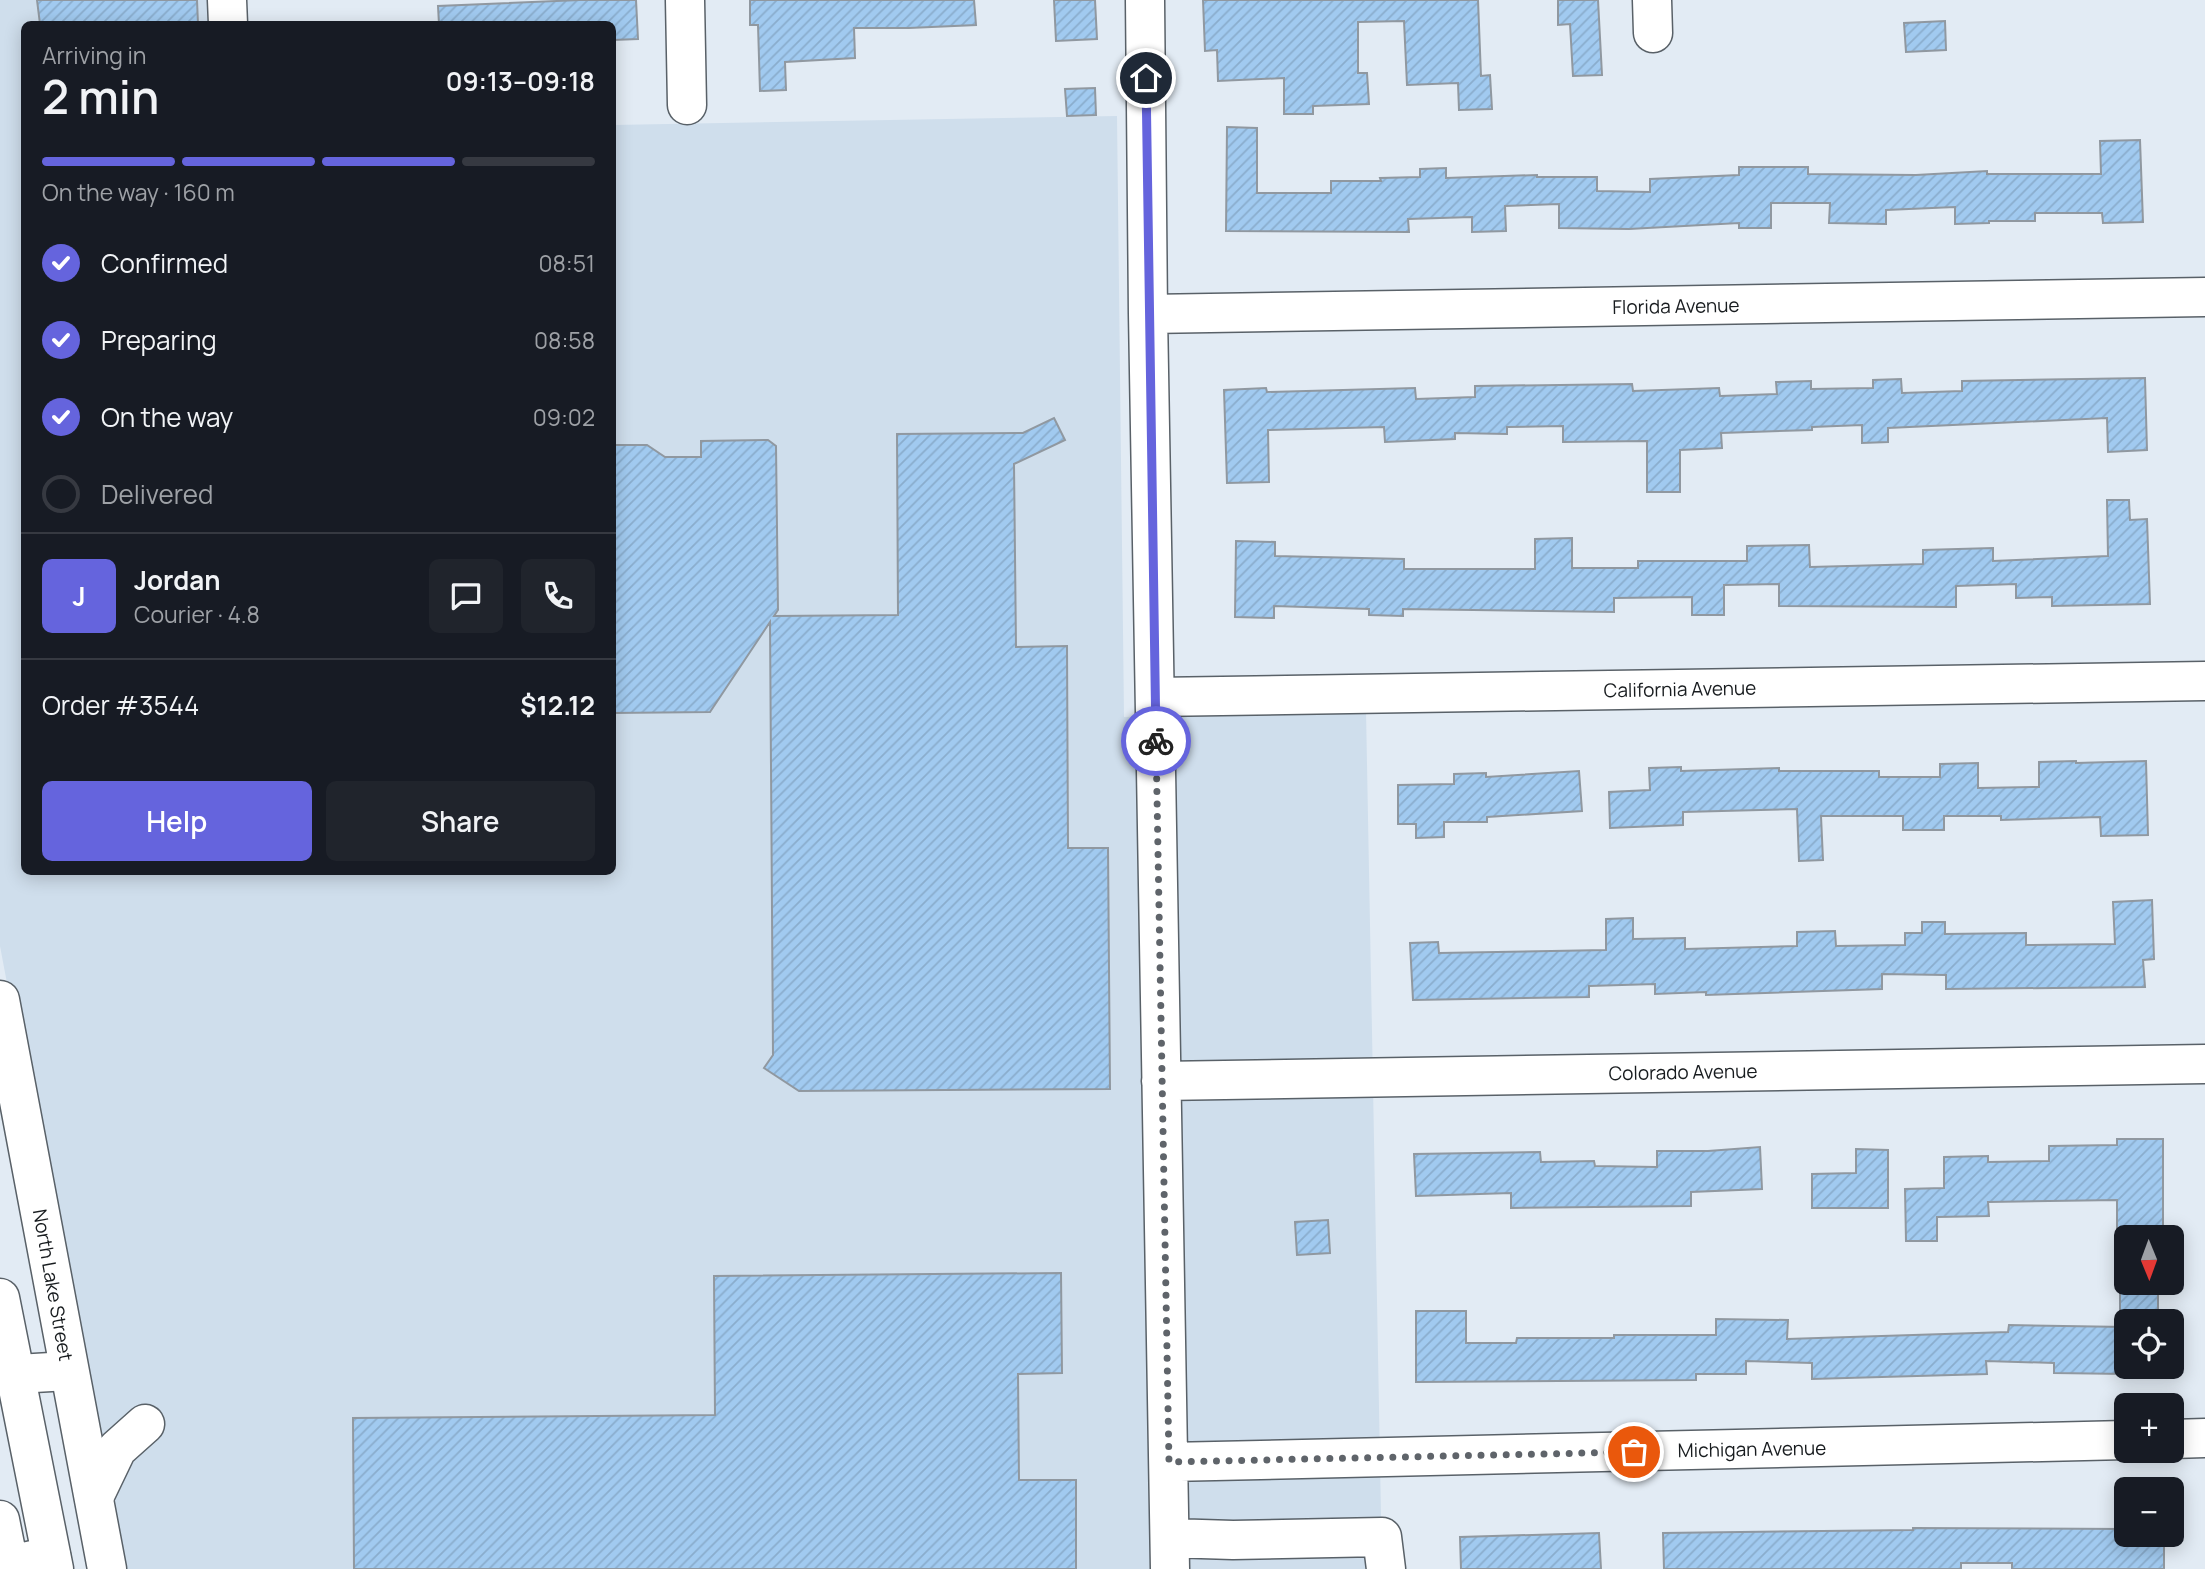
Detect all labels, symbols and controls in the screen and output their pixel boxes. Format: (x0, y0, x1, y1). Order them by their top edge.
text: Arriving in (42, 39, 147, 71)
pin (1116, 48, 1176, 108)
icon: home (1127, 59, 1165, 97)
text: 09:13–09:18 (446, 63, 595, 99)
text: 2 min (42, 65, 159, 128)
text: On the way · 160 m (42, 176, 235, 208)
icon: check (42, 244, 80, 282)
text: Confirmed (101, 245, 228, 281)
text: 08:51 (538, 247, 595, 279)
street label: Florida Avenue (1612, 292, 1740, 320)
icon: check (42, 321, 80, 359)
text: Preparing (101, 322, 217, 358)
text: 08:58 (534, 324, 595, 356)
icon: check (42, 398, 80, 436)
text: On the way (101, 399, 233, 435)
text: 09:02 (533, 401, 595, 433)
text: Delivered (101, 476, 213, 512)
button: chat (429, 559, 503, 633)
button: phone (521, 559, 595, 633)
text: Jordan (134, 562, 220, 598)
text: J (72, 578, 86, 614)
text: Courier · 4.8 (134, 598, 260, 630)
street label: California Avenue (1603, 675, 1757, 703)
text: Order #3544 (42, 687, 199, 723)
text: $12.12 (520, 687, 595, 723)
courier (1121, 706, 1191, 776)
icon: bike (1137, 722, 1175, 760)
button: Help (42, 781, 312, 861)
button: Share (326, 781, 595, 861)
street label: Colorado Avenue (1608, 1058, 1758, 1086)
street label: North Lake Street (27, 1207, 79, 1363)
north arrow (2114, 1225, 2184, 1295)
map controls (2114, 1225, 2184, 1547)
button: locate (2114, 1309, 2184, 1379)
button: + (2114, 1393, 2184, 1463)
pin (1604, 1422, 1664, 1482)
icon: bag (1615, 1433, 1653, 1471)
street label: Michigan Avenue (1677, 1435, 1827, 1463)
button: − (2114, 1477, 2184, 1547)

